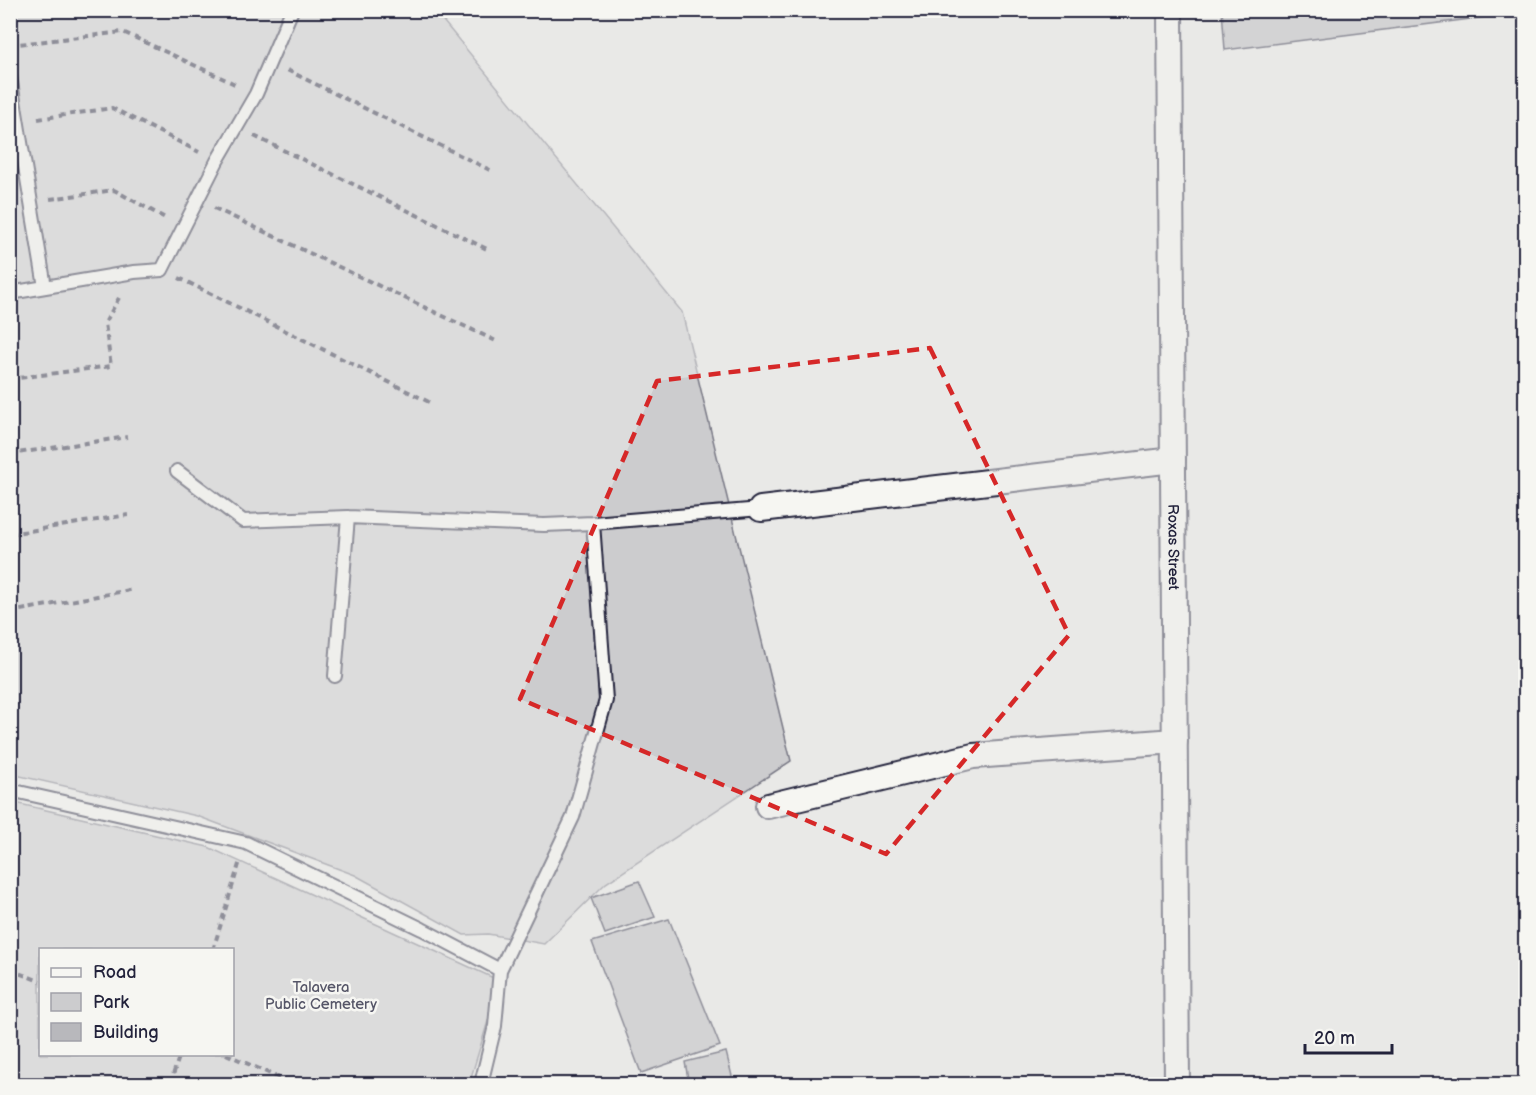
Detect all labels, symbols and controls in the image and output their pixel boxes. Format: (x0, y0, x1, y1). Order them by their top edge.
street label: Roxas Street (1164, 504, 1183, 591)
legend (39, 948, 234, 1056)
text: Road (93, 962, 137, 983)
park label: Talavera Public Cemetery (265, 978, 377, 1014)
text: Park (93, 992, 129, 1013)
scale bar (1305, 1017, 1392, 1055)
text: Building (93, 1022, 159, 1043)
text: 20 m (1314, 1028, 1355, 1049)

